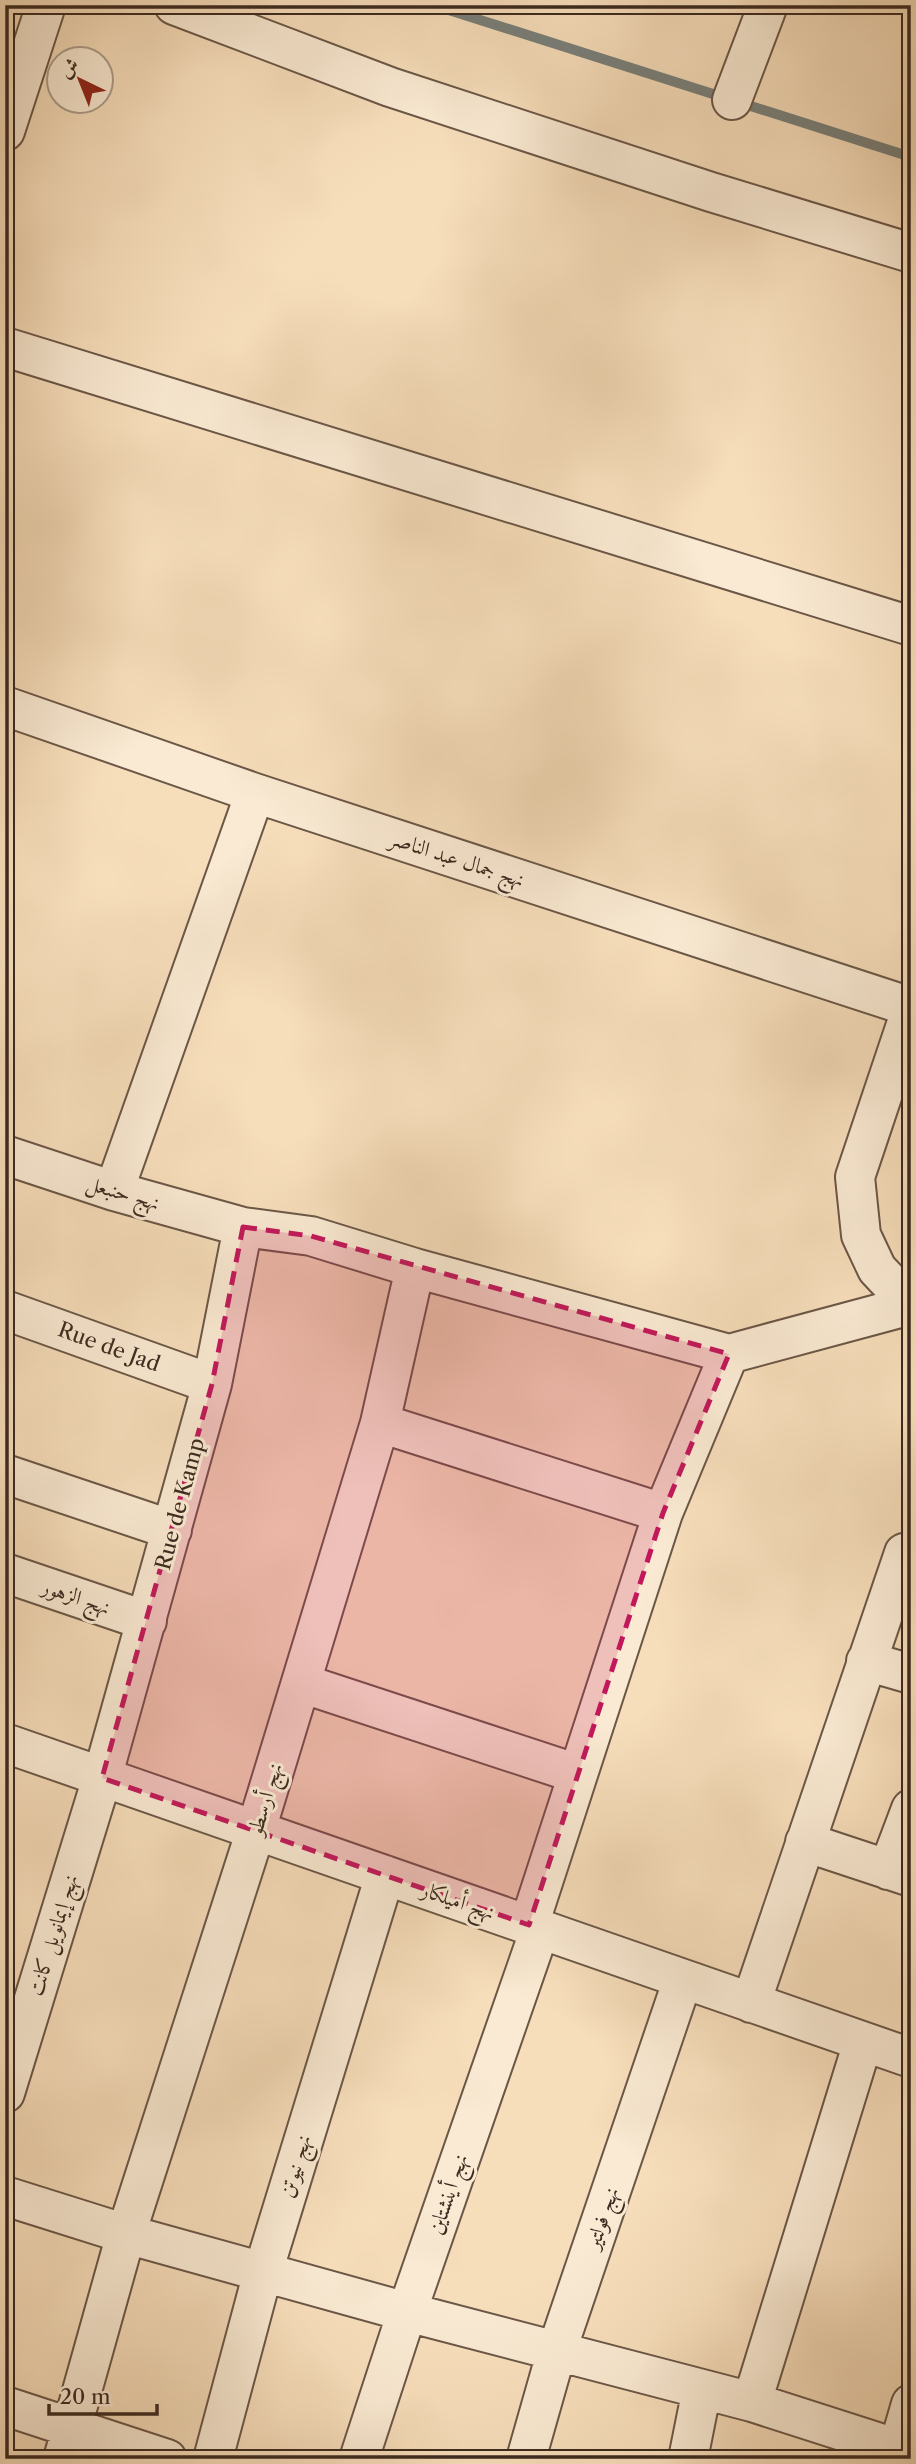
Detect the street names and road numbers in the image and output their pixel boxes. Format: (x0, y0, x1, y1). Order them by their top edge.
street label: نهج جمال عبد الناصر (383, 824, 528, 899)
street label: نهج حنبعل (81, 1170, 163, 1222)
street label: Rue de Jad (55, 1317, 164, 1377)
street label: Rue de Kamp (150, 1435, 209, 1573)
street label: نهج الزهور (35, 1573, 114, 1626)
street label: نهج أرسطو (239, 1759, 294, 1842)
street label: نهج إيمانويل كانت (22, 1871, 90, 2001)
street label: نهج أميلكار (414, 1874, 499, 1931)
street label: نهج نيوتن (273, 2131, 323, 2202)
street label: نهج أينشتاين (420, 2150, 480, 2240)
street label: نهج فولتير (579, 2184, 630, 2256)

